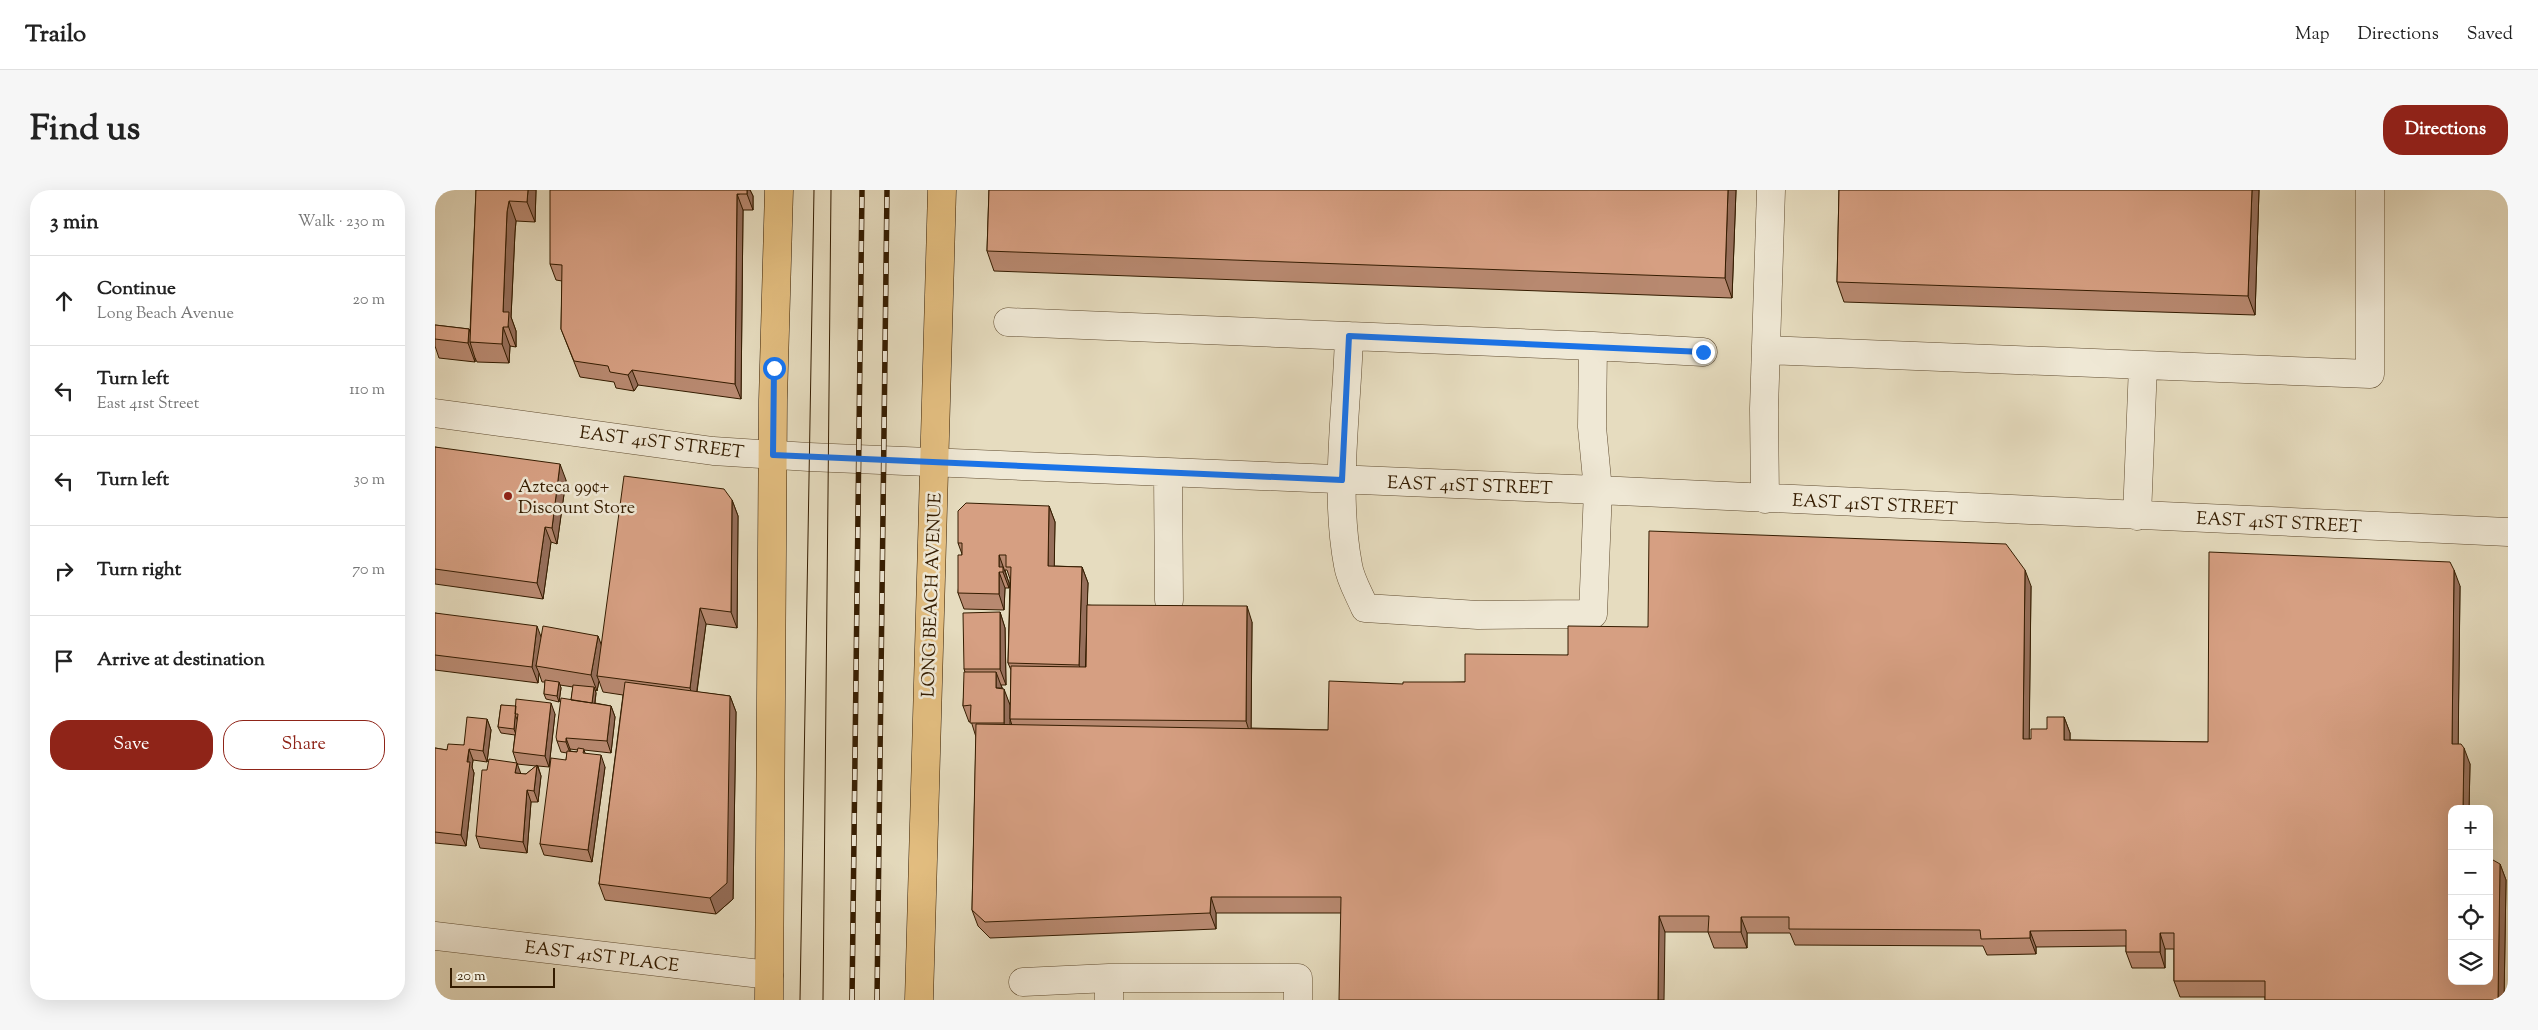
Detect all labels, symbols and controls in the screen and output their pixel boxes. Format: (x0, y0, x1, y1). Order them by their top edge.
text: Trailo (25, 18, 86, 52)
text: Map (2295, 22, 2330, 48)
text: Directions (2358, 22, 2439, 48)
text: Saved (2467, 22, 2513, 48)
text: Find us (30, 105, 140, 156)
button: Directions (2383, 105, 2508, 155)
text: 3 min (50, 208, 99, 238)
text: Walk · 230 m (298, 211, 385, 234)
text: Continue (97, 276, 176, 303)
icon: ahead (50, 287, 78, 315)
text: 20 m (352, 289, 385, 312)
text: Long Beach Avenue (97, 303, 234, 326)
route end (1692, 341, 1715, 364)
route start (763, 357, 786, 380)
text: Turn left (97, 366, 169, 393)
icon: left (50, 377, 78, 405)
text: 110 m (349, 379, 385, 402)
text: East 41st Street (97, 393, 199, 416)
street label: EAST 41ST STREET (578, 421, 746, 467)
icon: left (50, 467, 78, 495)
text: Turn left (97, 467, 169, 494)
text: 30 m (354, 469, 385, 492)
street label: EAST 41ST STREET (1387, 471, 1553, 503)
place label: Azteca 99¢+ Discount Store (518, 475, 635, 522)
street label: EAST 41ST STREET (1792, 489, 1959, 523)
marker: Azteca 99¢+ Discount Store (502, 490, 514, 502)
street label: LONG BEACH AVENUE (916, 492, 950, 698)
street label: EAST 41ST STREET (2196, 507, 2363, 541)
icon: right (50, 557, 78, 585)
text: Turn right (97, 557, 181, 584)
text: 70 m (352, 559, 385, 582)
icon: arrive (50, 647, 78, 675)
text: Arrive at destination (97, 647, 265, 674)
button: Save (50, 720, 213, 770)
button: Share (223, 720, 385, 770)
map controls (2448, 805, 2493, 985)
button: + (2448, 805, 2493, 850)
button: − (2448, 850, 2493, 895)
button: locate (2448, 895, 2493, 940)
street label: EAST 41ST PLACE (523, 936, 680, 980)
button: layers (2448, 940, 2493, 985)
scale bar (450, 965, 555, 988)
text: 20 m (457, 967, 486, 987)

